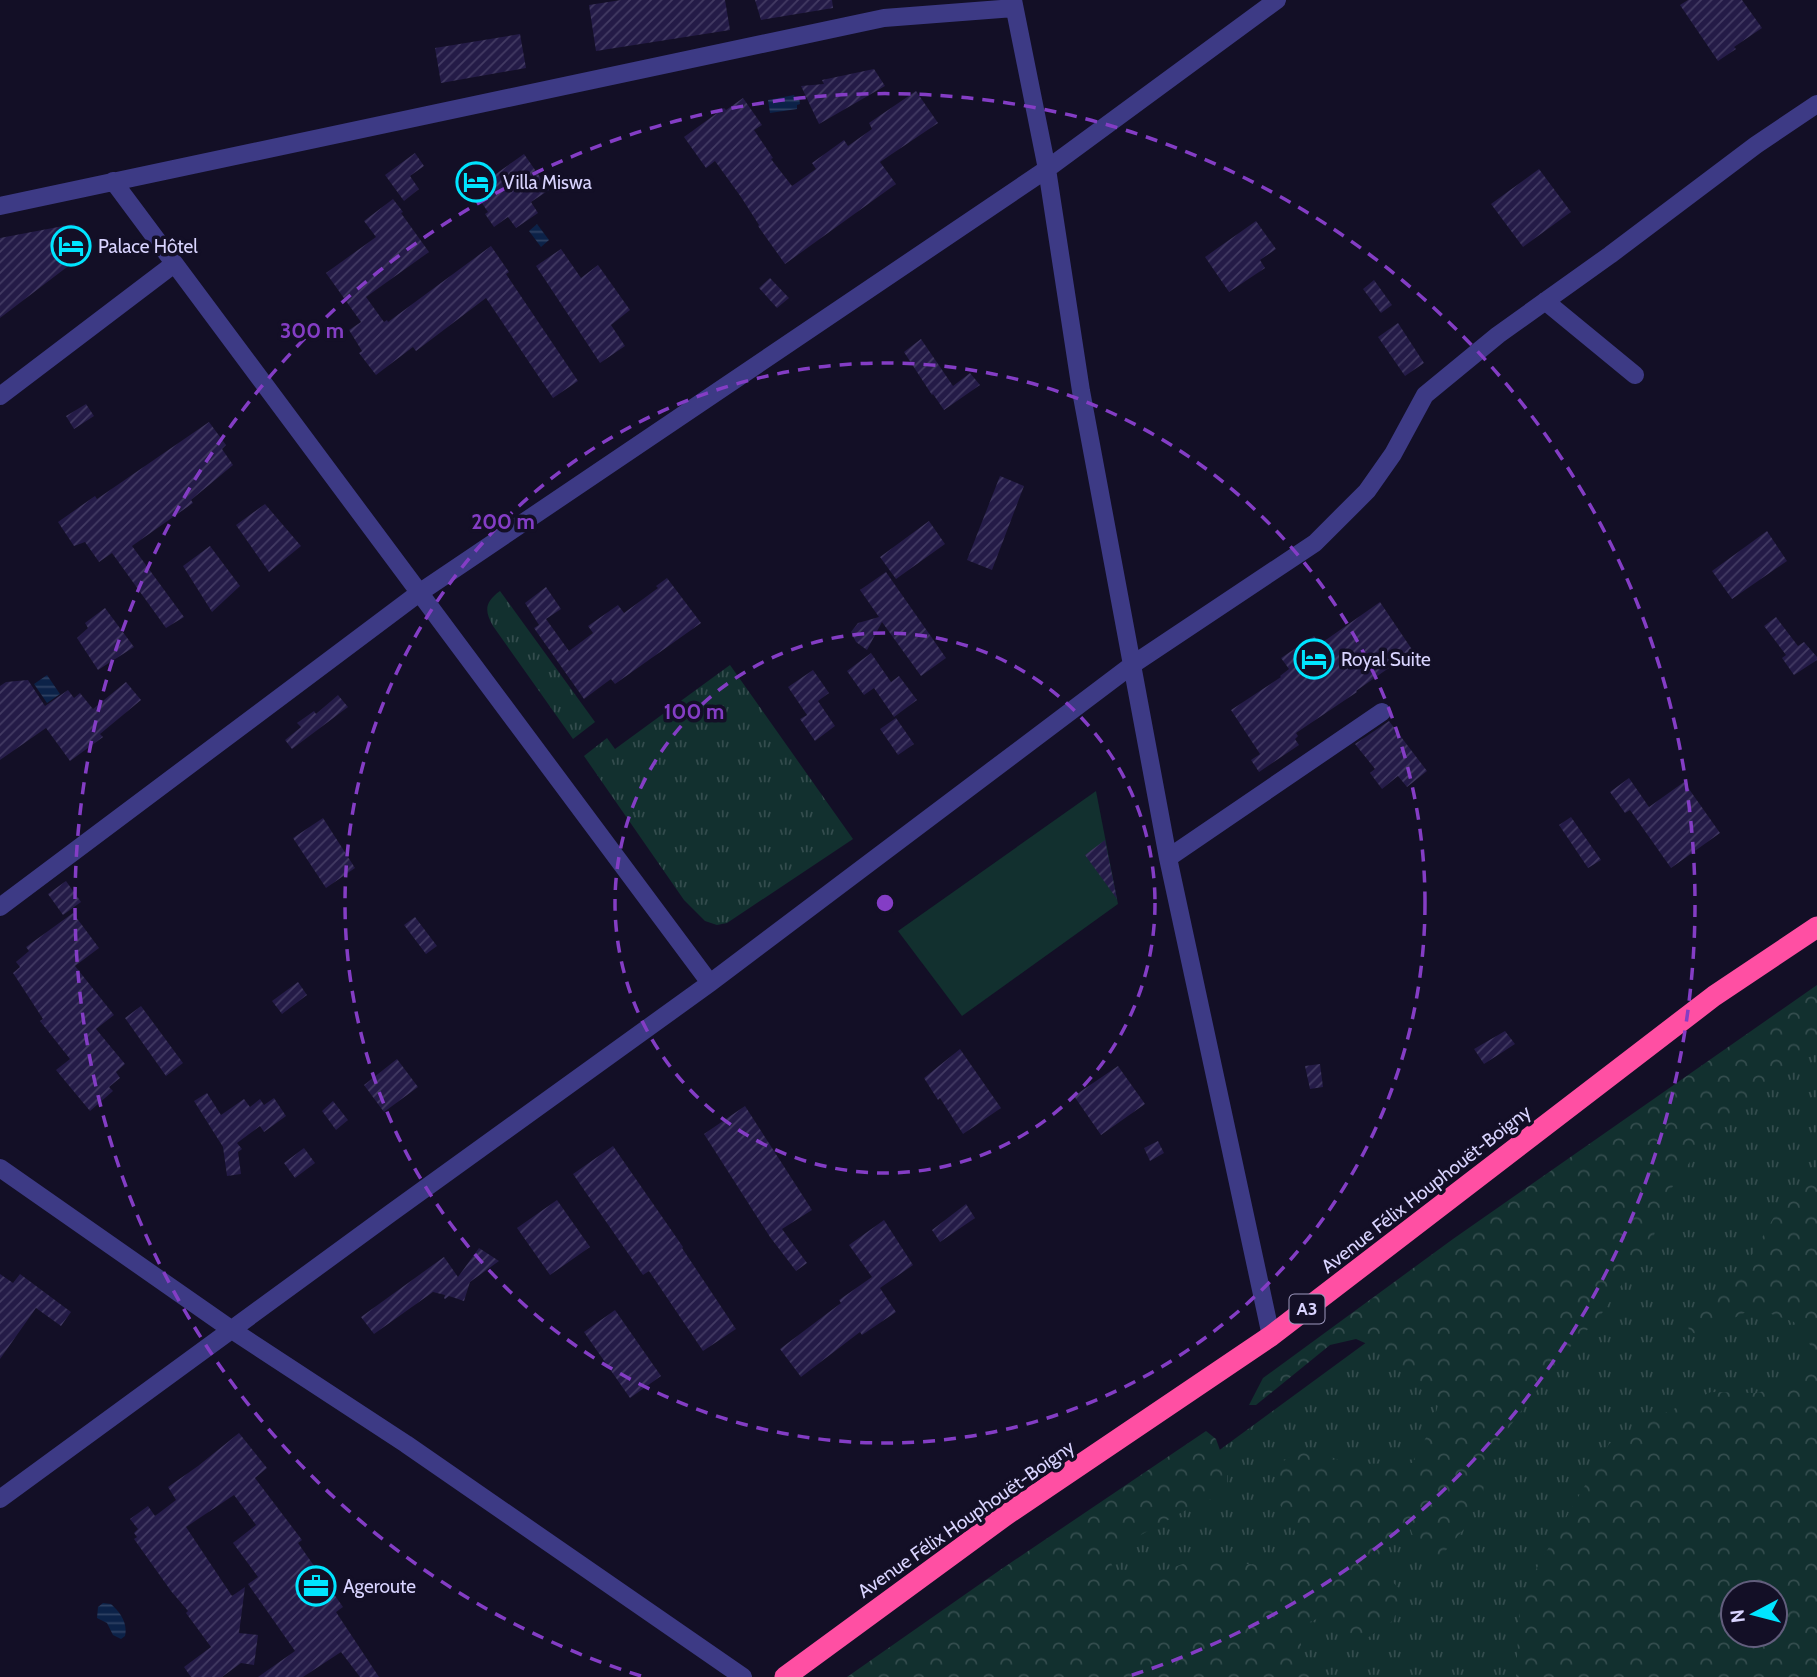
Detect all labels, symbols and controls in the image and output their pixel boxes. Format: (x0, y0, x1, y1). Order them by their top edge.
hotel icon: Villa Miswa (455, 161, 497, 203)
place label: Villa Miswa (503, 171, 592, 194)
hotel icon: Palace Hôtel (50, 225, 92, 267)
place label: Palace Hôtel (98, 235, 198, 258)
text: 300 m (280, 318, 344, 343)
text: 200 m (471, 509, 535, 534)
hotel icon: Royal Suite (1293, 638, 1335, 680)
place label: Royal Suite (1341, 648, 1431, 671)
text: 100 m (664, 699, 724, 724)
centre of rings (873, 891, 897, 915)
street label: Avenue Félix Houphouët-Boigny (1317, 1100, 1536, 1278)
road number: A3 (1290, 1294, 1324, 1324)
street label: Avenue Félix Houphouët-Boigny (853, 1435, 1079, 1603)
office icon: Ageroute (295, 1565, 337, 1607)
place label: Ageroute (343, 1575, 416, 1598)
north arrow (1719, 1579, 1789, 1649)
text: N (1725, 1608, 1750, 1624)

